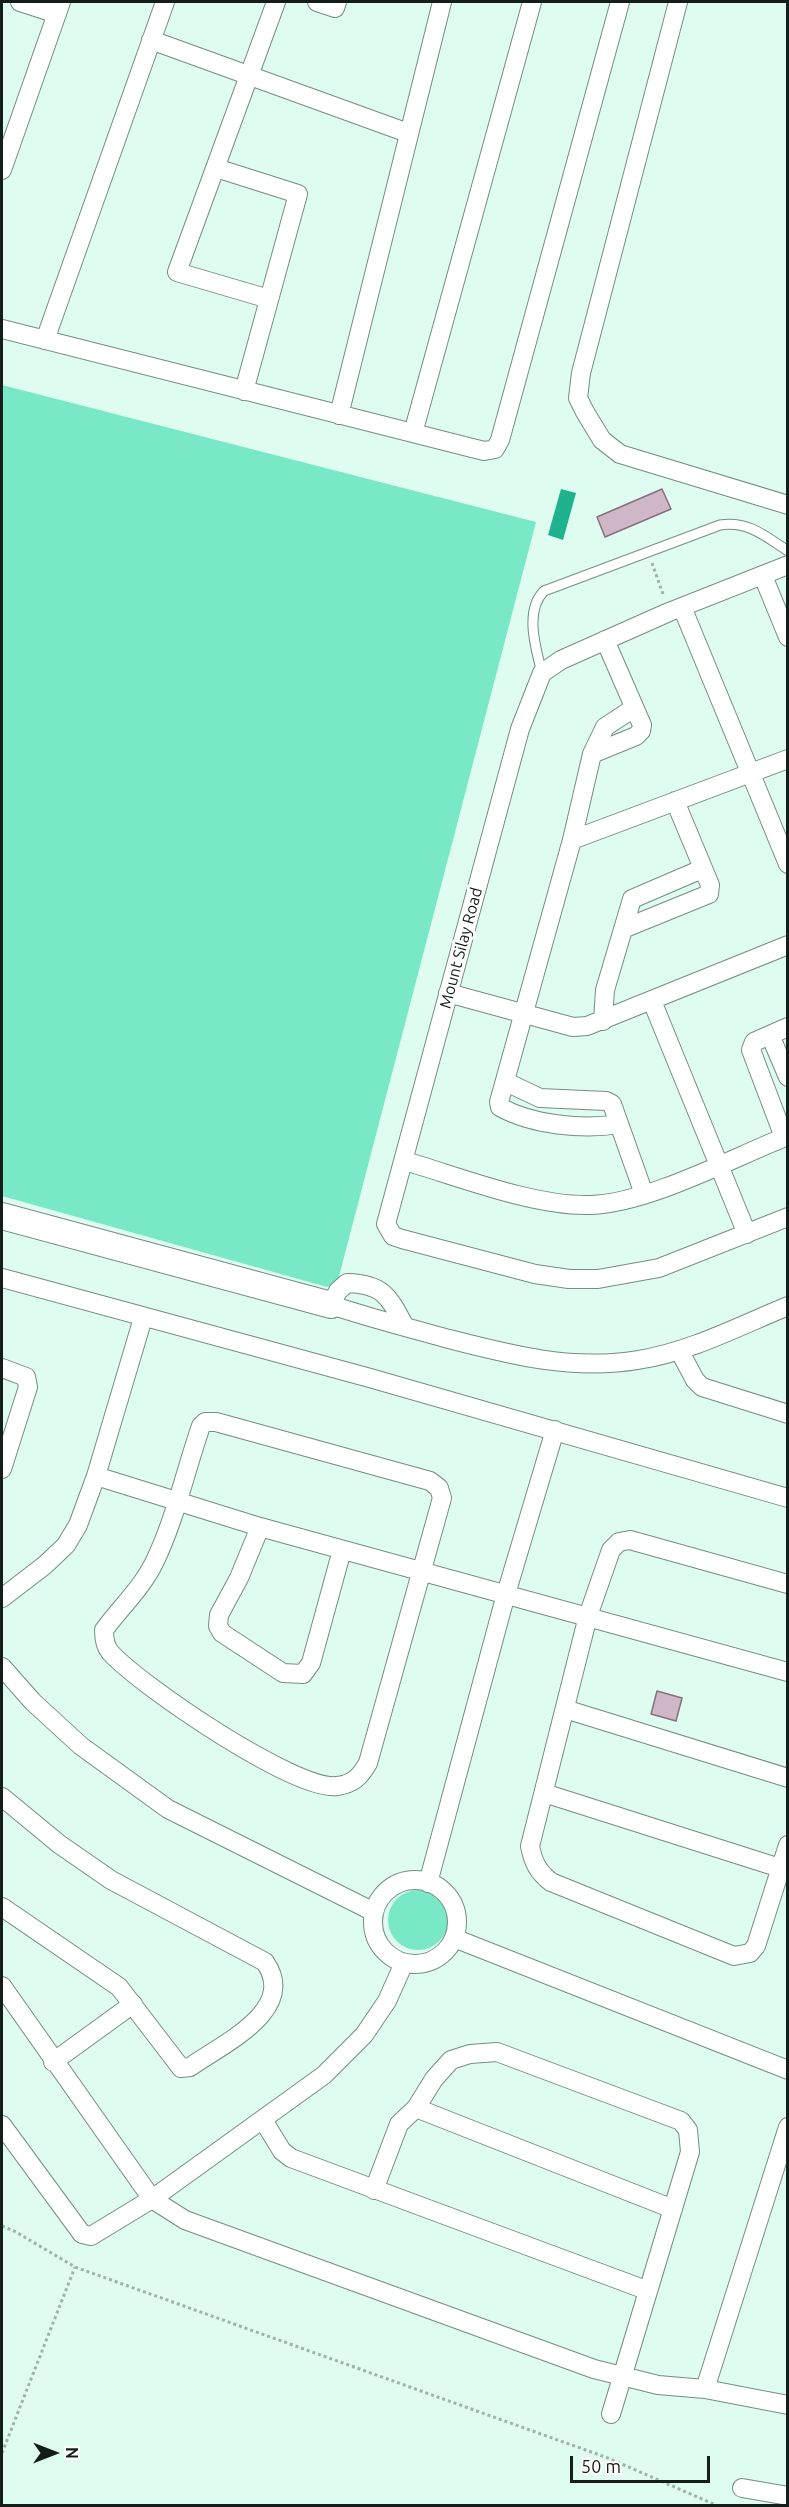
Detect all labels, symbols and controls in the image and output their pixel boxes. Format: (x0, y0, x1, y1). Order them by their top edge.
street label: Mount Silay Road (436, 885, 486, 1011)
north arrow (24, 2423, 84, 2483)
scale bar (573, 2444, 712, 2482)
text: N (63, 2447, 81, 2459)
text: 50 m (581, 2456, 621, 2476)

